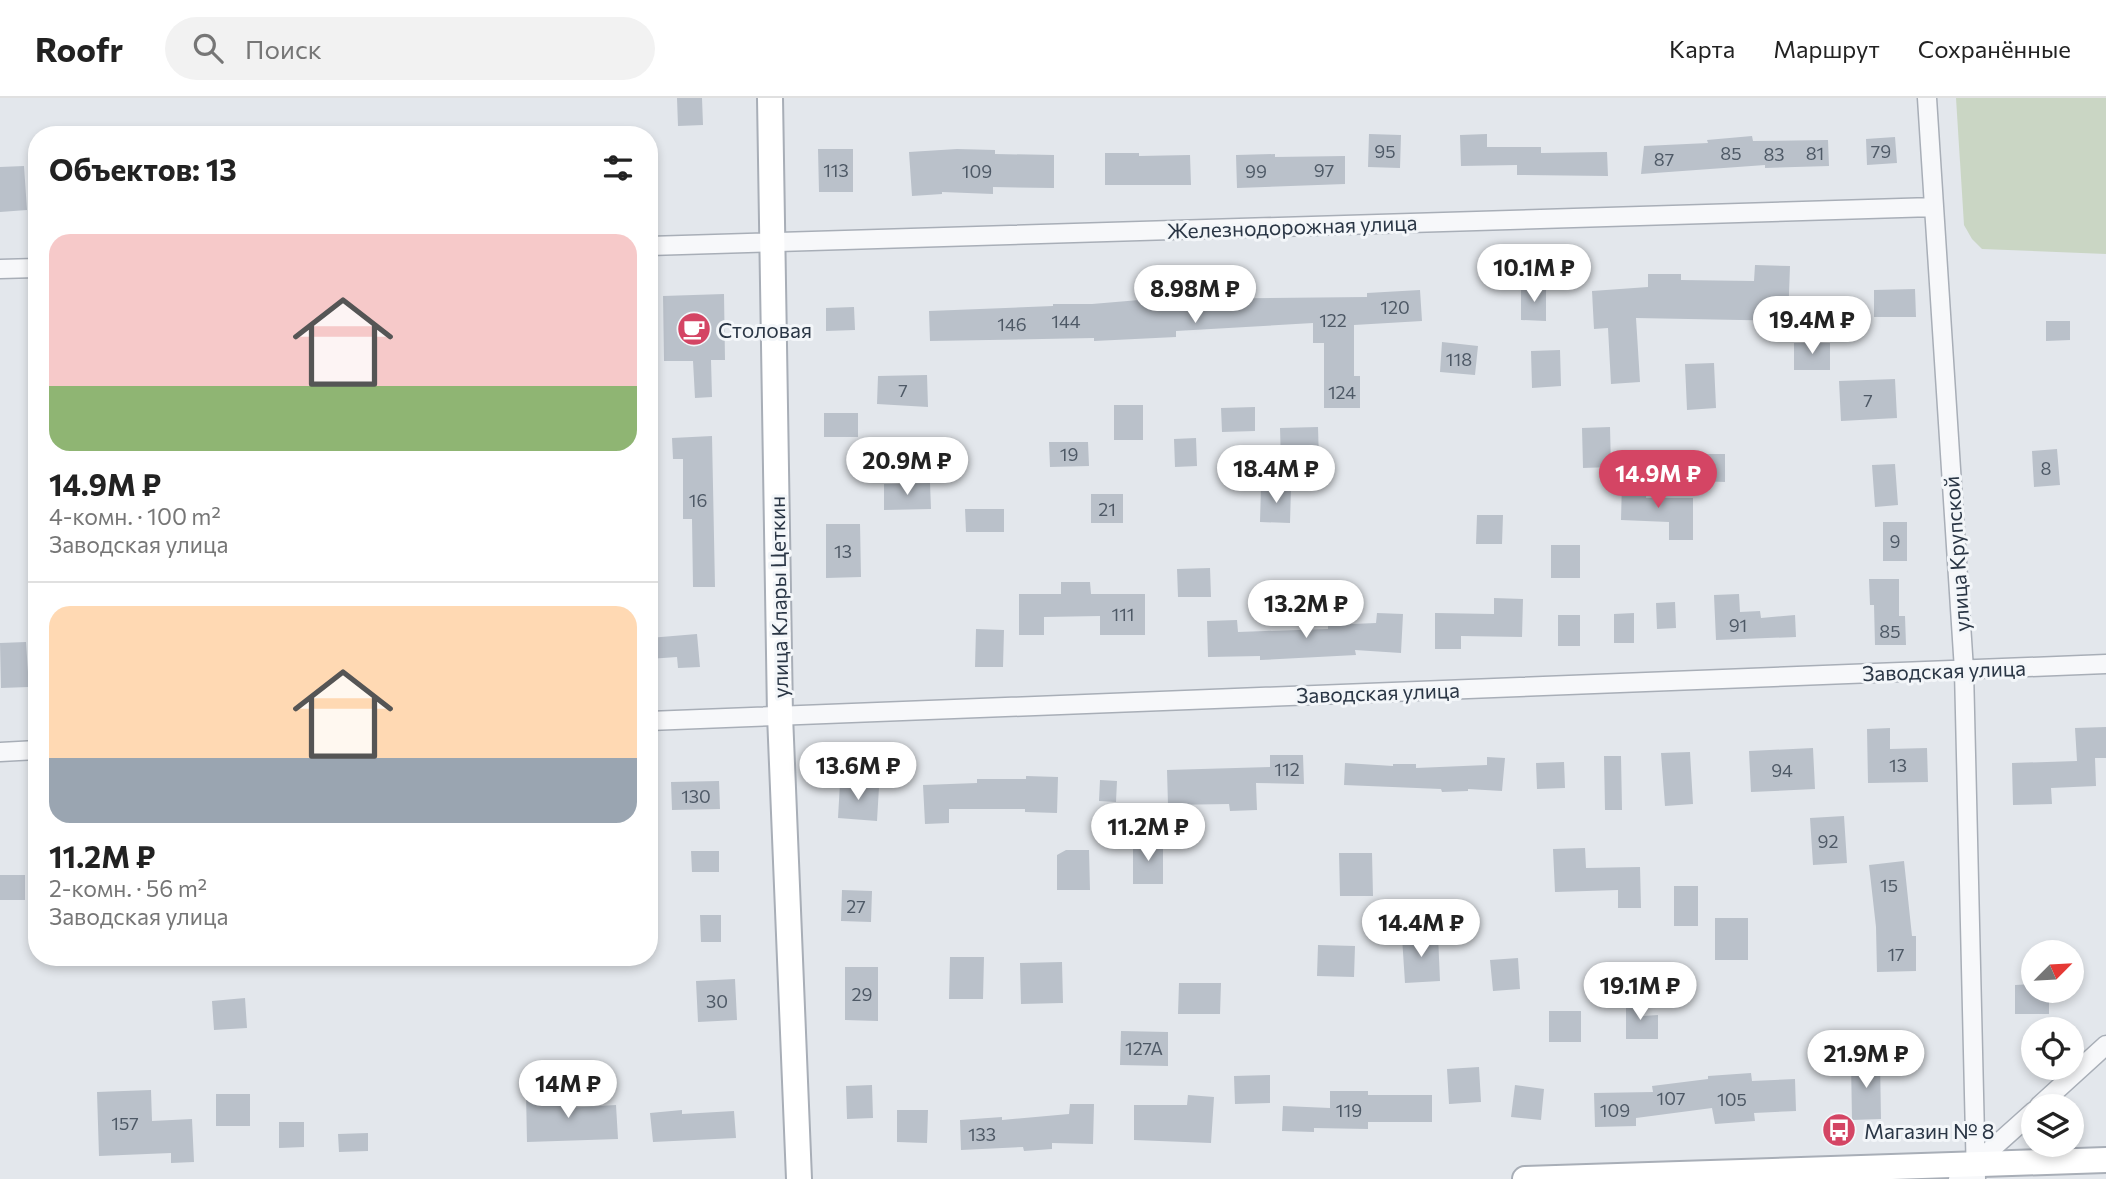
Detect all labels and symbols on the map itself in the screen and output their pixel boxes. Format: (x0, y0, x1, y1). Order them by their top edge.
house number: 95 (1374, 140, 1396, 162)
house number: 79 (1871, 140, 1891, 162)
house number: 85 (1720, 142, 1742, 164)
house number: 81 (1806, 142, 1824, 164)
house number: 83 (1763, 143, 1785, 165)
house number: 87 (1654, 148, 1674, 170)
house number: 113 (823, 159, 849, 181)
house number: 97 (1314, 159, 1334, 181)
house number: 109 (962, 160, 992, 182)
house number: 99 (1245, 160, 1267, 182)
street label: Железнодорожная улица (1166, 209, 1418, 243)
pin: 10.1M ₽ (1469, 244, 1599, 304)
pin: 8.98M ₽ (1130, 266, 1260, 325)
house number: 120 (1380, 296, 1410, 318)
pin: 19.4M ₽ (1747, 296, 1877, 356)
house number: 122 (1319, 309, 1347, 331)
cafe icon: Столовая (675, 310, 713, 348)
house number: 144 (1051, 310, 1081, 332)
house number: 146 (997, 313, 1027, 335)
place label: Столовая (718, 317, 812, 342)
house number: 118 (1446, 348, 1472, 370)
house number: 7 (898, 379, 908, 401)
house number: 124 (1328, 381, 1356, 403)
house number: 7 (1863, 389, 1873, 411)
pin: 20.9M ₽ (842, 438, 972, 497)
house number: 19 (1060, 443, 1078, 465)
pin: 18.4M ₽ (1211, 446, 1341, 505)
pin: 14.9M ₽ (1593, 450, 1723, 510)
house number: 8 (2041, 457, 2052, 479)
street label: улица Крупской (1938, 475, 1974, 633)
house number: 16 (689, 489, 707, 511)
street label: улица Клары Цеткин (764, 496, 792, 698)
house number: 21 (1098, 498, 1116, 520)
house number: 9 (1890, 530, 1900, 552)
house number: 13 (834, 540, 852, 562)
pin: 13.2M ₽ (1241, 580, 1371, 640)
house number: 111 (1111, 603, 1135, 625)
house number: 91 (1729, 614, 1747, 636)
house number: 85 (1879, 620, 1901, 642)
street label: Заводская улица (1862, 655, 2026, 685)
street label: Заводская улица (1296, 677, 1460, 707)
pin: 13.6M ₽ (793, 742, 923, 802)
house number: 13 (1889, 754, 1907, 776)
house number: 112 (1274, 758, 1300, 780)
house number: 94 (1771, 759, 1793, 781)
house number: 130 (681, 785, 711, 807)
pin: 11.2M ₽ (1083, 804, 1213, 863)
house number: 92 (1818, 830, 1838, 852)
house number: 15 (1880, 874, 1898, 896)
house number: 27 (846, 895, 866, 917)
pin: 14.4M ₽ (1356, 900, 1486, 959)
north arrow (2021, 940, 2084, 1003)
house number: 17 (1887, 943, 1905, 965)
pin: 19.1M ₽ (1575, 962, 1705, 1022)
house number: 29 (852, 983, 872, 1005)
house number: 30 (706, 990, 728, 1012)
pin: 21.9M ₽ (1801, 1030, 1931, 1090)
house number: 127А (1125, 1037, 1163, 1059)
pin: 14M ₽ (519, 1060, 617, 1120)
house number: 107 (1657, 1087, 1685, 1109)
house number: 105 (1717, 1088, 1747, 1110)
house number: 119 (1336, 1099, 1362, 1121)
house number: 109 (1600, 1099, 1630, 1121)
bus stop icon: Магазин № 8 (1820, 1111, 1858, 1149)
house number: 157 (111, 1112, 139, 1134)
place label: Магазин № 8 (1864, 1118, 1994, 1143)
house number: 133 (968, 1123, 996, 1145)

